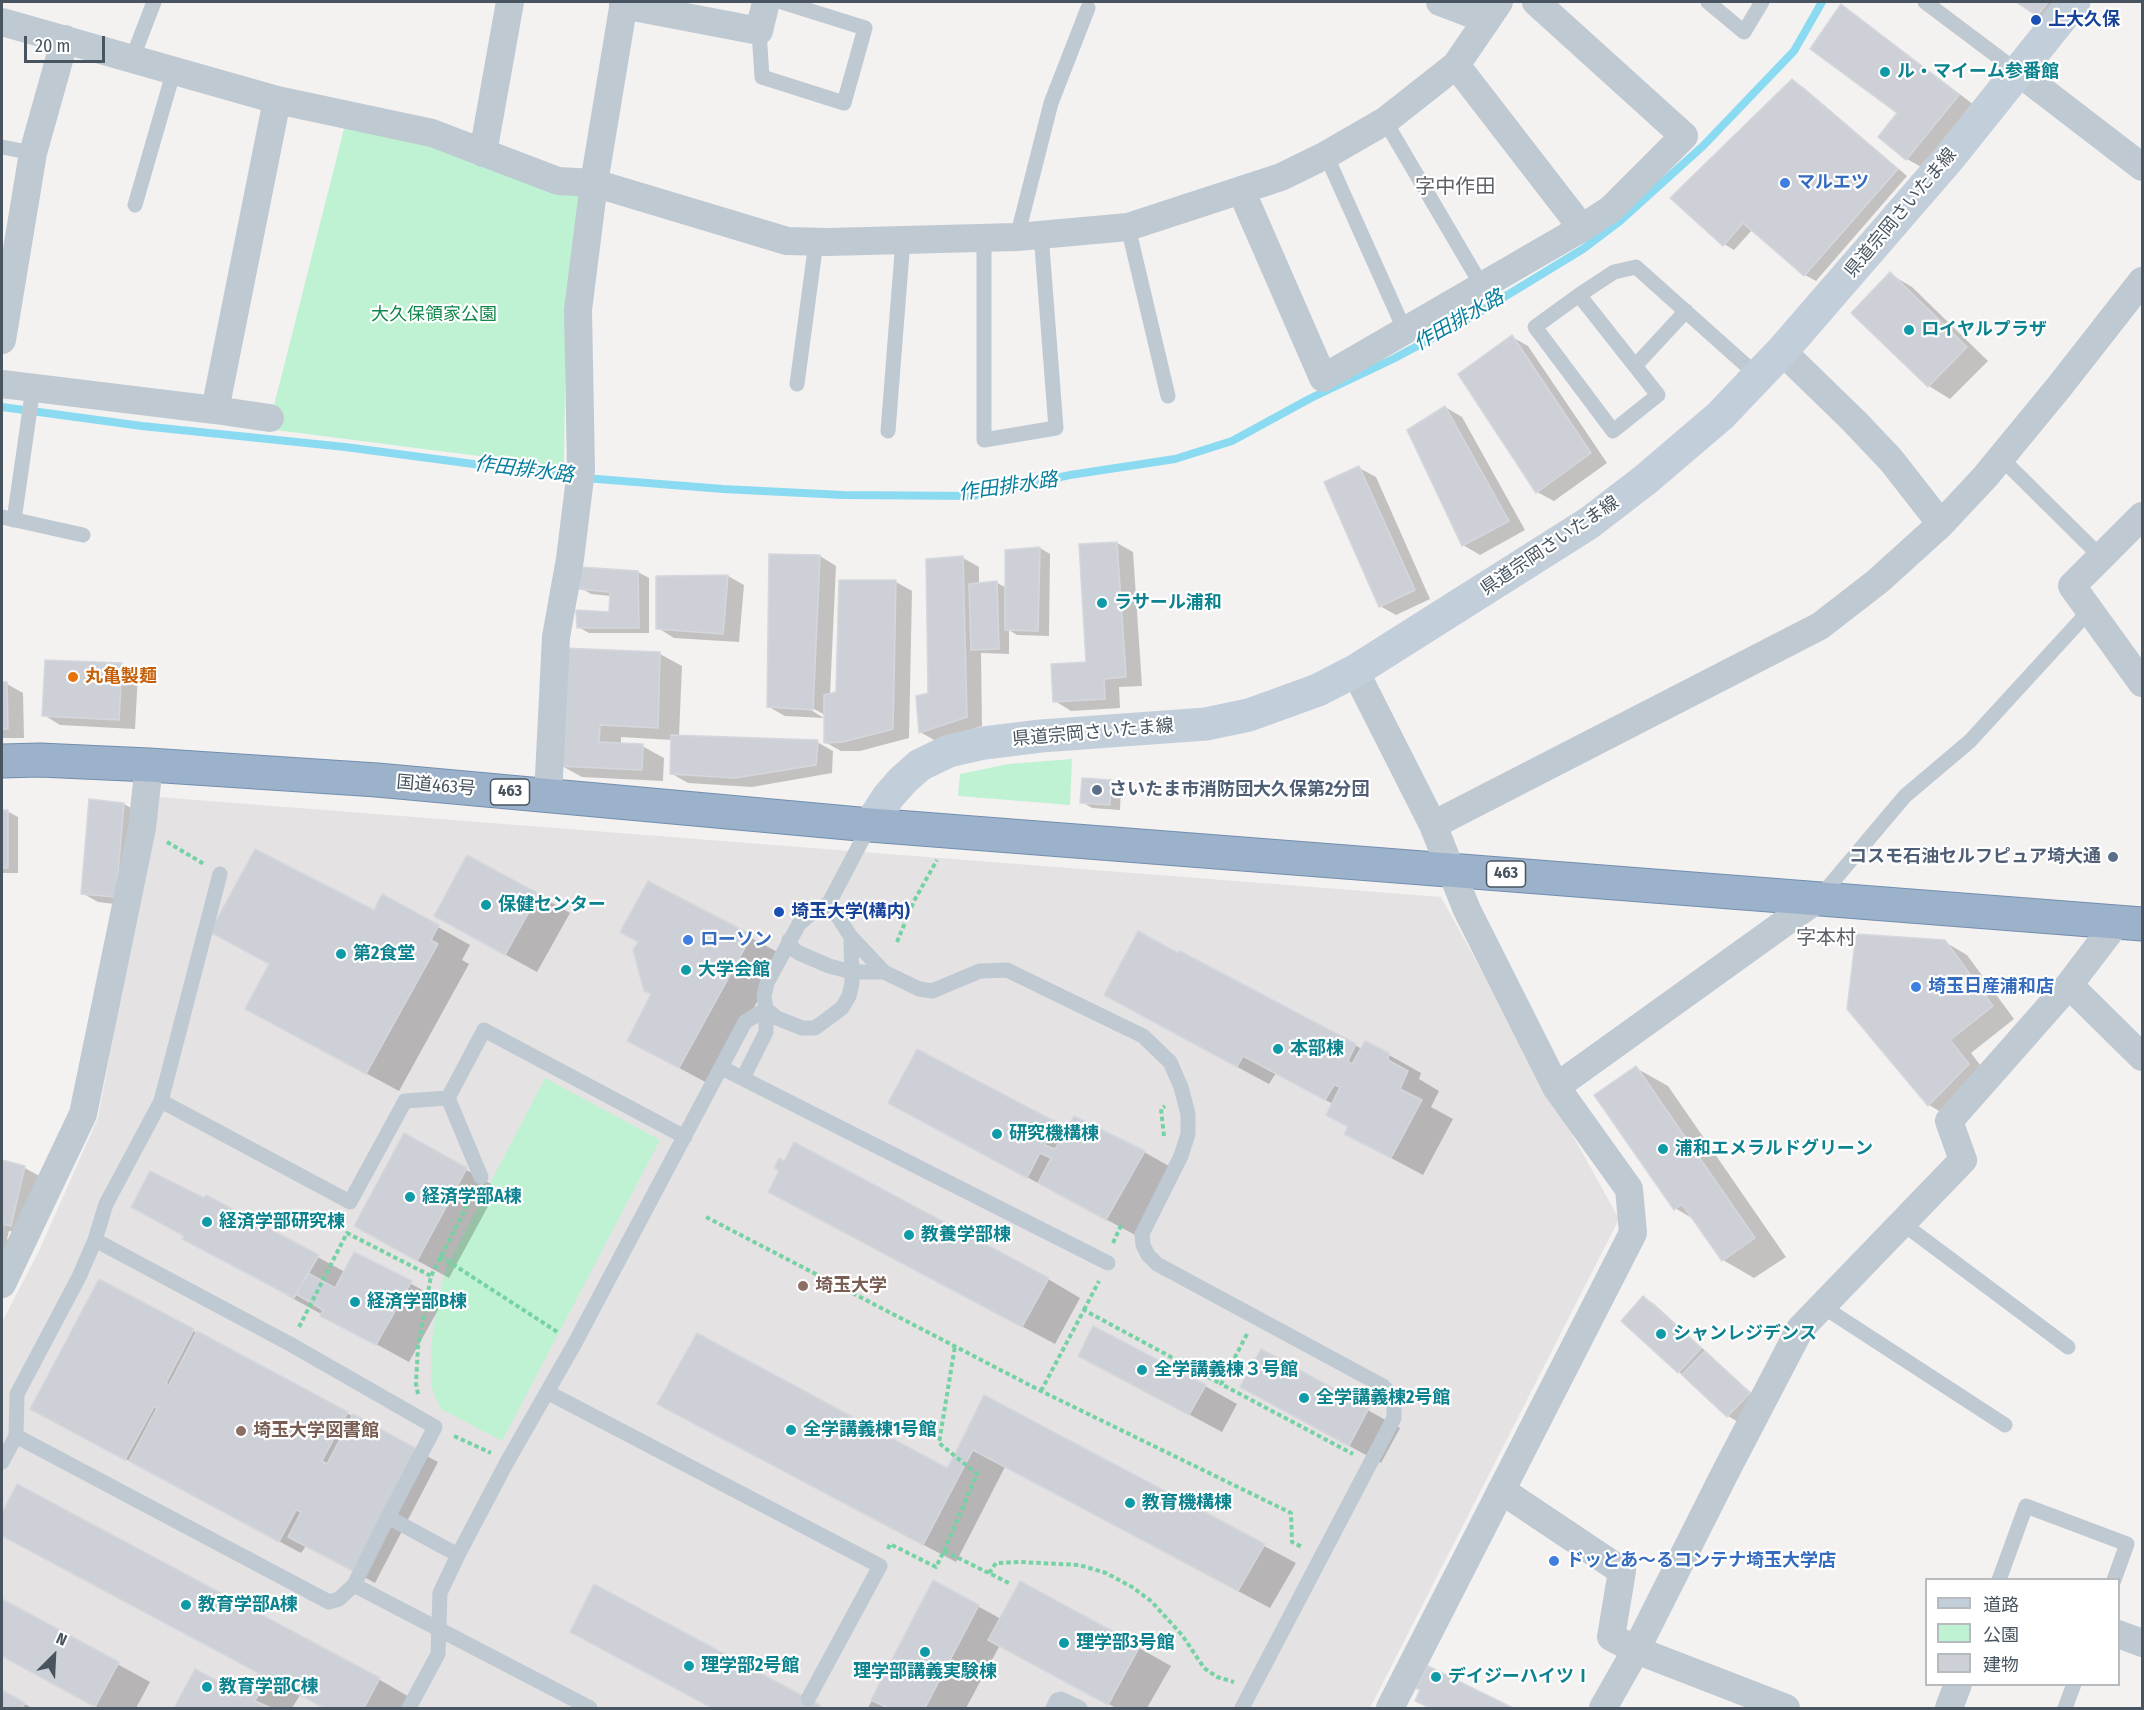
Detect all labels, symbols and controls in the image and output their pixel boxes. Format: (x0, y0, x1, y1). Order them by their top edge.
place label: 上大久保 (2048, 9, 2120, 31)
marker: 上大久保 (2029, 13, 2043, 27)
scale bar (27, 24, 108, 62)
text: 20 m (35, 35, 70, 57)
place label: ル・マイーム参番館 (1897, 61, 2059, 83)
marker: ル・マイーム参番館 (1878, 65, 1892, 79)
street label: 県道宗岡さいたま線 (1841, 144, 1961, 282)
place label: マルエツ (1797, 172, 1869, 194)
district label: 字中作田 (1415, 175, 1495, 199)
marker: マルエツ (1778, 176, 1792, 190)
water label: 作田排水路 (1410, 286, 1508, 356)
park label: 大久保領家公園 (371, 304, 497, 326)
place label: ロイヤルプラザ (1921, 319, 2047, 341)
marker: ロイヤルプラザ (1902, 323, 1916, 337)
water label: 作田排水路 (473, 452, 575, 488)
water label: 作田排水路 (957, 468, 1059, 506)
street label: 県道宗岡さいたま線 (1477, 492, 1623, 600)
place label: ラサール浦和 (1114, 592, 1222, 614)
marker: ラサール浦和 (1095, 596, 1109, 610)
place label: 丸亀製麺 (85, 666, 157, 688)
marker: 丸亀製麺 (66, 670, 80, 684)
street label: 県道宗岡さいたま線 (1011, 715, 1175, 751)
street label: 国道463号 (395, 772, 477, 800)
road number: 463 (490, 779, 530, 805)
place label: さいたま市消防団大久保第2分団 (1109, 779, 1369, 801)
marker: さいたま市消防団大久保第2分団 (1090, 783, 1104, 797)
place label: コスモ石油セルフピュア埼大通 (1849, 846, 2101, 868)
marker: コスモ石油セルフピュア埼大通 (2106, 850, 2120, 864)
road number: 463 (1486, 861, 1526, 887)
place label: 保健センター (498, 894, 606, 916)
marker: 保健センター (479, 898, 493, 912)
place label: 埼玉大学(構内) (791, 901, 910, 923)
marker: 埼玉大学(構内) (772, 905, 786, 919)
district label: 字本村 (1796, 926, 1856, 950)
place label: ローソン (700, 929, 772, 951)
marker: ローソン (681, 933, 695, 947)
place label: 第2食堂 (353, 943, 415, 965)
marker: 第2食堂 (334, 947, 348, 961)
place label: 大学会館 (698, 959, 770, 981)
marker: 大学会館 (679, 963, 693, 977)
place label: 埼玉日産浦和店 (1928, 976, 2054, 998)
marker: 埼玉日産浦和店 (1909, 980, 1923, 994)
place label: 本部棟 (1290, 1038, 1344, 1060)
marker: 本部棟 (1271, 1042, 1285, 1056)
place label: 研究機構棟 (1009, 1123, 1099, 1145)
marker: 研究機構棟 (990, 1127, 1004, 1141)
place label: 浦和エメラルドグリーン (1675, 1138, 1873, 1160)
marker: 浦和エメラルドグリーン (1656, 1142, 1670, 1156)
place label: 経済学部A棟 (422, 1186, 522, 1208)
marker: 経済学部A棟 (403, 1190, 417, 1204)
place label: 経済学部研究棟 (219, 1211, 345, 1233)
marker: 経済学部研究棟 (200, 1215, 214, 1229)
place label: 教養学部棟 (921, 1224, 1011, 1246)
marker: 教養学部棟 (902, 1228, 916, 1242)
place label: 埼玉大学 (815, 1275, 887, 1297)
marker: 埼玉大学 (796, 1279, 810, 1293)
place label: 経済学部B棟 (367, 1291, 467, 1313)
marker: 経済学部B棟 (348, 1295, 362, 1309)
place label: シャンレジデンス (1673, 1323, 1817, 1345)
marker: シャンレジデンス (1654, 1327, 1668, 1341)
place label: 全学講義棟３号館 (1154, 1359, 1298, 1381)
marker: 全学講義棟３号館 (1135, 1363, 1149, 1377)
place label: 全学講義棟2号館 (1316, 1387, 1450, 1409)
marker: 全学講義棟2号館 (1297, 1391, 1311, 1405)
place label: 全学講義棟1号館 (803, 1419, 937, 1441)
place label: 埼玉大学図書館 (253, 1420, 379, 1442)
marker: 全学講義棟1号館 (784, 1423, 798, 1437)
marker: 埼玉大学図書館 (234, 1424, 248, 1438)
place label: 教育機構棟 (1142, 1492, 1232, 1514)
marker: 教育機構棟 (1123, 1496, 1137, 1510)
place label: ドッとあ～るコンテナ埼玉大学店 (1566, 1550, 1836, 1572)
marker: ドッとあ～るコンテナ埼玉大学店 (1547, 1554, 1561, 1568)
legend (1925, 1578, 2120, 1686)
place label: 教育学部A棟 (198, 1594, 298, 1616)
text: 道路 (1983, 1594, 2019, 1616)
marker: 教育学部A棟 (179, 1598, 193, 1612)
text: 公園 (1983, 1624, 2019, 1646)
north arrow (24, 1626, 84, 1686)
text: N (53, 1628, 70, 1650)
place label: 理学部3号館 (1076, 1632, 1175, 1654)
marker: 理学部3号館 (1057, 1636, 1071, 1650)
marker: 理学部講義実験棟 (918, 1645, 932, 1659)
text: 建物 (1983, 1654, 2019, 1676)
place label: 理学部2号館 (701, 1655, 799, 1677)
marker: 理学部2号館 (682, 1659, 696, 1673)
place label: 理学部講義実験棟 (853, 1661, 997, 1683)
place label: デイジーハイツⅠ (1448, 1666, 1592, 1688)
marker: デイジーハイツⅠ (1429, 1670, 1443, 1684)
place label: 教育学部C棟 (219, 1676, 318, 1698)
marker: 教育学部C棟 (200, 1680, 214, 1694)

